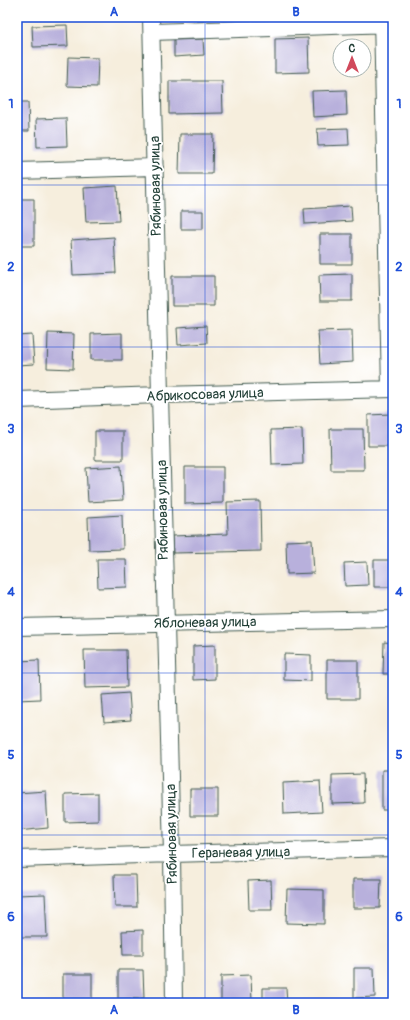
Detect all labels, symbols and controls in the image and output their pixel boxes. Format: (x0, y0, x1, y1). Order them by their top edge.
text: A (110, 4, 119, 20)
text: B (292, 4, 300, 20)
north arrow (332, 38, 372, 78)
text: С (349, 42, 356, 55)
text: 1 (8, 96, 14, 112)
text: 1 (396, 96, 402, 112)
street label: Рябиновая улица (146, 136, 165, 236)
text: 2 (7, 259, 15, 275)
text: 2 (395, 259, 403, 275)
street label: Абрикосовая улица (146, 384, 264, 405)
text: 3 (7, 421, 15, 437)
text: 3 (395, 421, 403, 437)
street label: Рябиновая улица (153, 460, 172, 560)
text: 4 (7, 584, 15, 600)
text: 4 (395, 584, 403, 600)
street label: Яблоневая улица (153, 613, 257, 632)
text: 5 (7, 747, 15, 763)
text: 5 (395, 747, 403, 763)
street label: Рябиновая улица (162, 784, 181, 884)
street label: Гераневая улица (192, 843, 290, 862)
text: 6 (7, 909, 15, 925)
text: 6 (395, 909, 403, 925)
text: A (110, 1002, 119, 1018)
text: B (292, 1002, 300, 1018)

